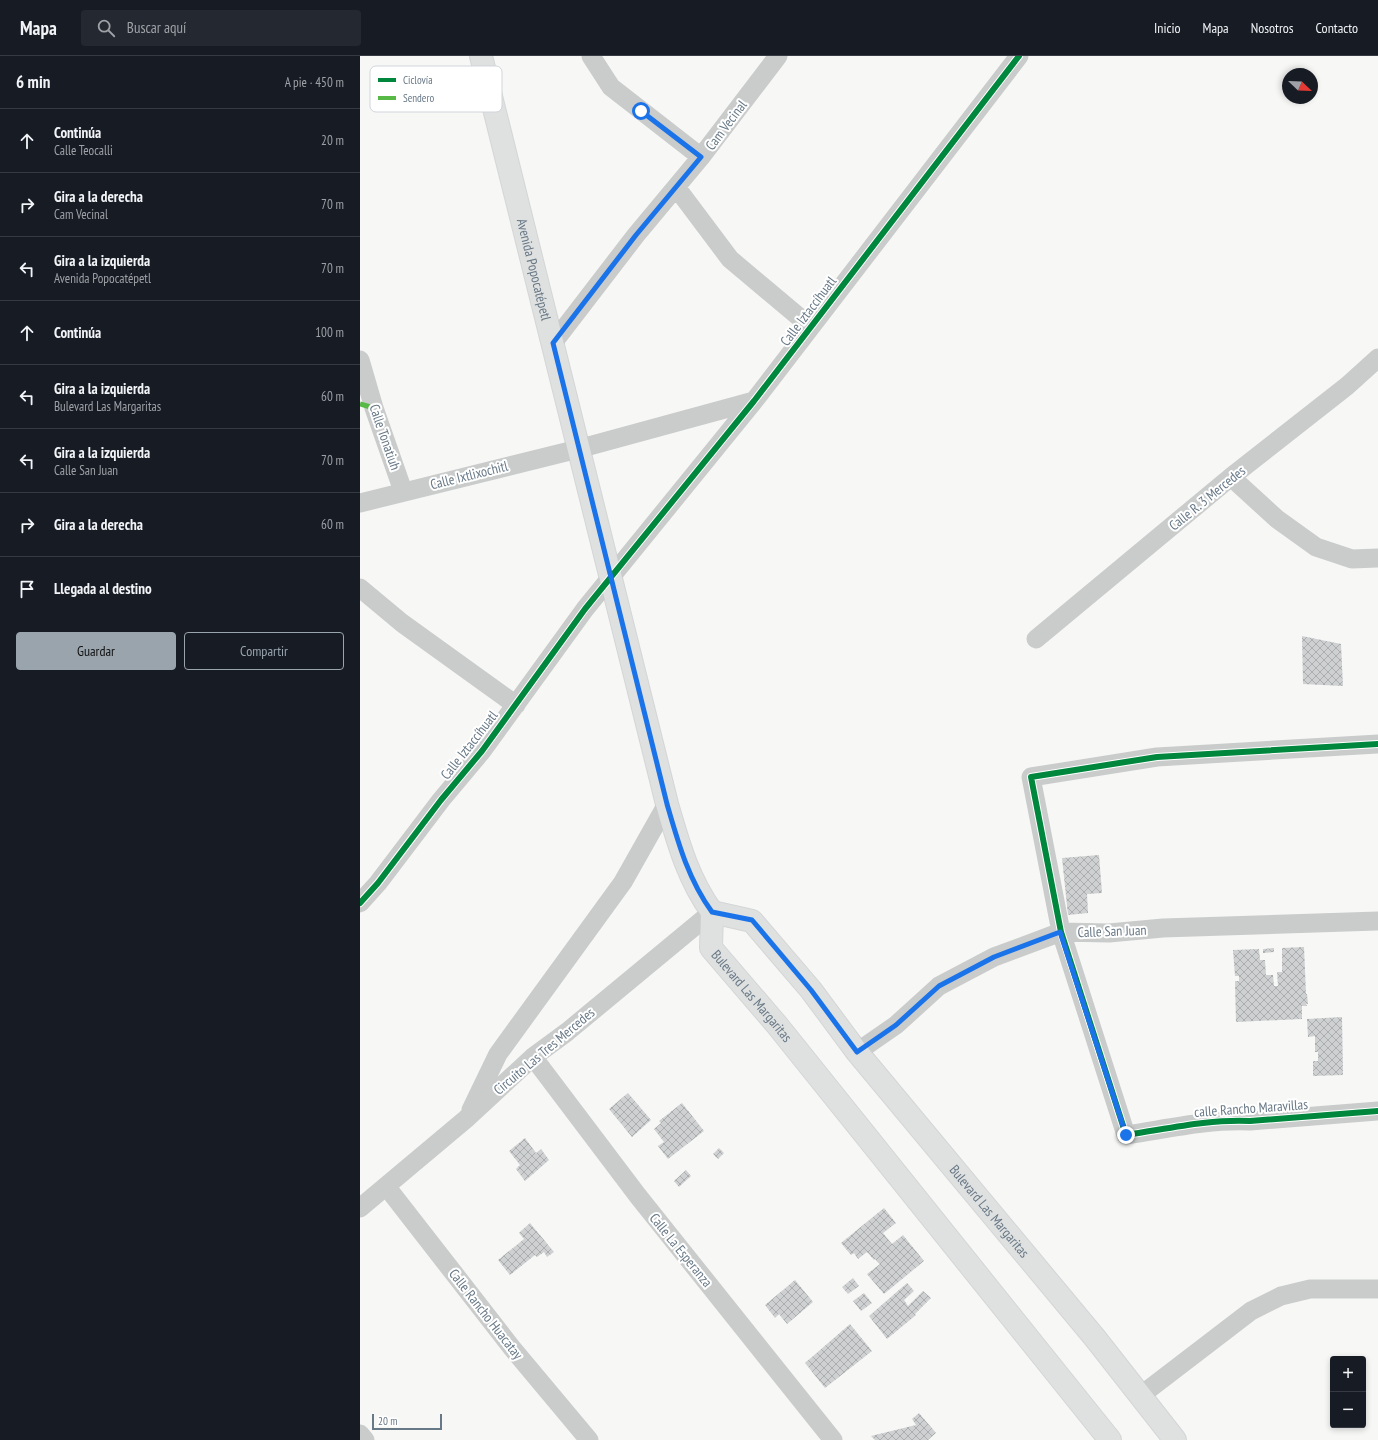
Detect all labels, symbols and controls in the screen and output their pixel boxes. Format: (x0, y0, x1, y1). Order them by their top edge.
search box (81, 10, 361, 46)
text: Mapa (20, 16, 57, 40)
icon: search (95, 17, 117, 39)
text: Buscar aquí (127, 18, 186, 37)
text: Inicio (1154, 19, 1181, 37)
text: Mapa (1203, 19, 1229, 37)
text: Nosotros (1251, 19, 1294, 37)
text: Contacto (1316, 19, 1358, 37)
legend (370, 66, 502, 112)
north arrow (1282, 68, 1318, 104)
text: 6 min (16, 71, 50, 93)
text: Ciclovía (403, 73, 433, 87)
text: A pie · 450 m (285, 74, 344, 91)
text: Sendero (403, 91, 434, 105)
street label: Cam Vecinal (701, 96, 751, 154)
route start (632, 102, 650, 120)
text: Continúa (54, 123, 101, 142)
icon: ahead (16, 130, 38, 152)
text: 20 m (321, 132, 344, 149)
text: Calle Teocalli (54, 142, 113, 159)
text: Gira a la derecha (54, 187, 143, 206)
icon: right (16, 194, 38, 216)
text: 70 m (321, 196, 344, 213)
text: Cam Vecinal (54, 206, 108, 223)
street label: Avenida Popocatépetl (513, 217, 556, 323)
text: Gira a la izquierda (54, 251, 150, 270)
icon: left (16, 258, 38, 280)
text: 70 m (321, 260, 344, 277)
text: Avenida Popocatépetl (54, 270, 151, 287)
street label: Calle Iztaccíhuatl (776, 272, 840, 349)
icon: ahead (16, 322, 38, 344)
text: Continúa (54, 323, 101, 342)
text: 100 m (315, 324, 344, 341)
text: Gira a la izquierda (54, 379, 150, 398)
icon: left (16, 386, 38, 408)
text: 60 m (321, 388, 344, 405)
text: Bulevard Las Margaritas (54, 398, 161, 415)
street label: Calle Tonatiuh (365, 402, 405, 472)
text: Gira a la izquierda (54, 443, 150, 462)
icon: left (16, 450, 38, 472)
text: 70 m (321, 452, 344, 469)
street label: Calle Ixtlixochitl (428, 457, 510, 493)
street label: Calle R. 3 Mercedes (1165, 461, 1249, 534)
text: Calle San Juan (54, 462, 118, 479)
icon: right (16, 514, 38, 536)
text: Gira a la derecha (54, 515, 143, 534)
text: 60 m (321, 516, 344, 533)
icon: arrive (16, 578, 38, 600)
text: Llegada al destino (54, 579, 152, 598)
button: Guardar (16, 632, 176, 670)
button: Compartir (184, 632, 344, 670)
street label: Calle Iztaccíhuatl (436, 706, 502, 783)
street label: Calle San Juan (1077, 921, 1147, 941)
street label: Bulevard Las Margaritas (708, 946, 796, 1046)
street label: Circuito Las Tres Mercedes (490, 1003, 599, 1099)
street label: calle Rancho Maravillas (1194, 1095, 1309, 1121)
route end (1117, 1126, 1135, 1144)
street label: Bulevard Las Margaritas (946, 1161, 1033, 1261)
street label: Calle La Esperanza (646, 1209, 716, 1291)
street label: Calle Rancho Huacatay (445, 1265, 527, 1364)
map controls (1330, 1356, 1366, 1428)
button: + (1330, 1356, 1366, 1392)
button: − (1330, 1392, 1366, 1428)
scale bar (372, 1412, 442, 1431)
text: 20 m (378, 1414, 397, 1428)

